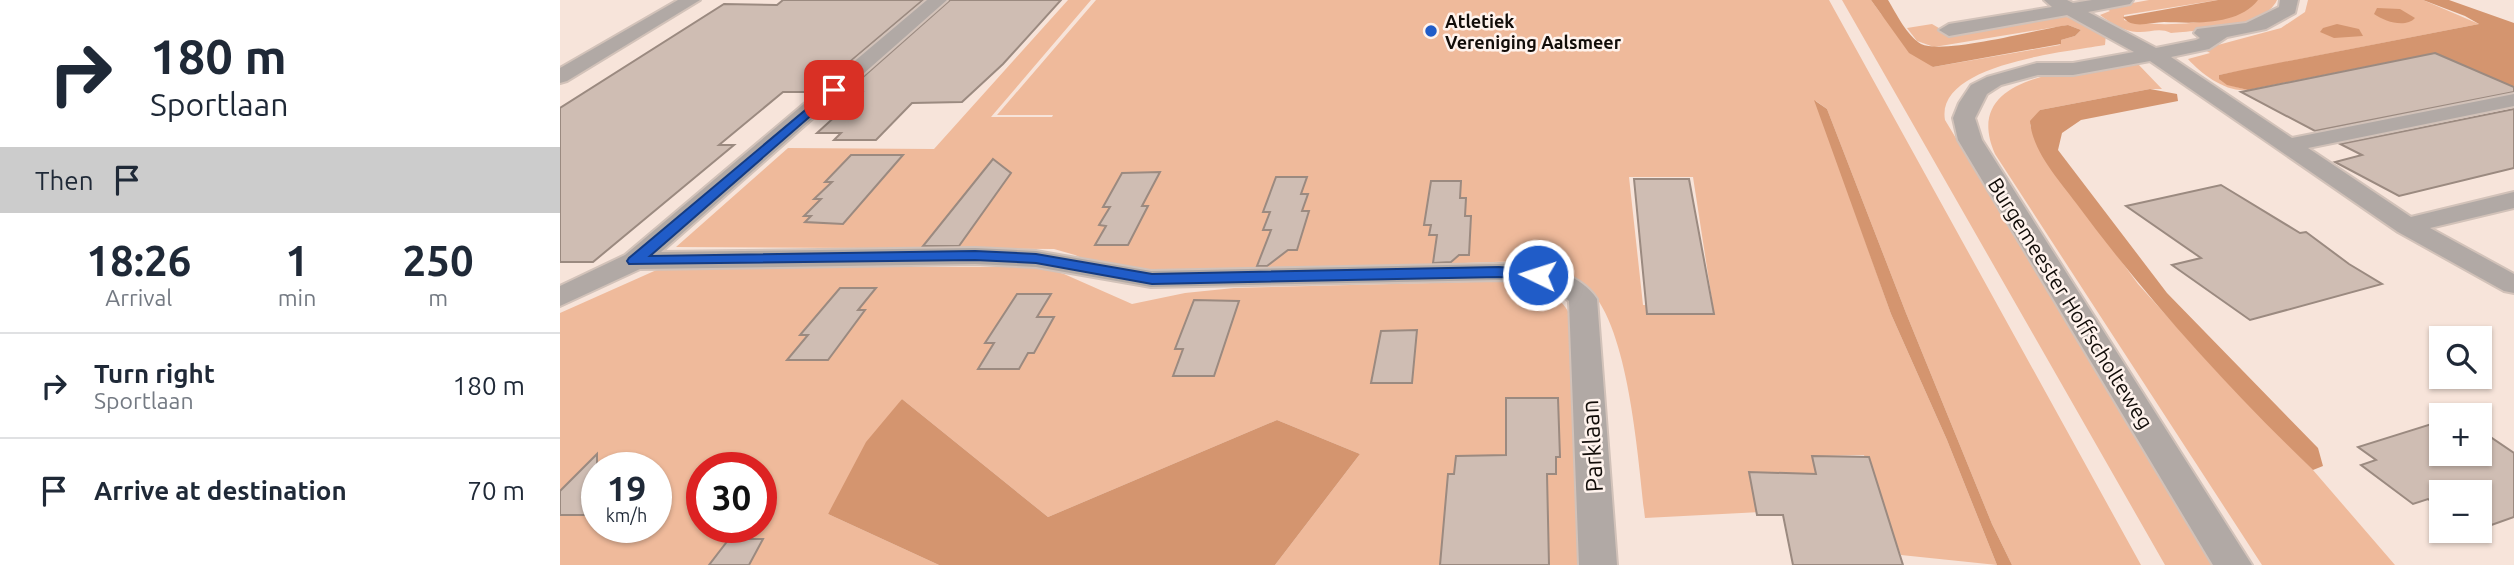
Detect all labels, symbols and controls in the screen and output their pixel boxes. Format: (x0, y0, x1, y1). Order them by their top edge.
place label: Atletiek Vereniging Aalsmeer (1445, 11, 1622, 52)
marker: Atletiek Vereniging Aalsmeer (1423, 23, 1439, 39)
icon: right (35, 28, 126, 119)
text: 180 m (150, 28, 287, 83)
pin (804, 60, 864, 120)
icon: arrive (815, 71, 853, 109)
text: Sportlaan (150, 86, 289, 122)
icon: arrive (108, 161, 146, 199)
text: Then (35, 166, 94, 195)
street label: Burgemeester Hoffscholteweg (1984, 173, 2158, 433)
text: 18:26 (86, 237, 191, 284)
text: 1 (285, 237, 309, 284)
text: 250 (403, 237, 474, 284)
position arrow (1501, 238, 1575, 312)
text: Arrival (105, 285, 172, 310)
text: min (278, 285, 316, 310)
text: m (428, 285, 448, 310)
map controls (2429, 326, 2492, 543)
button: search (2429, 326, 2492, 389)
text: Turn right (94, 359, 215, 388)
icon: right (35, 367, 73, 405)
text: 180 m (453, 371, 525, 400)
text: Sportlaan (94, 388, 194, 413)
street label: Parklaan (1576, 399, 1608, 493)
button: + (2429, 403, 2492, 466)
speed limit sign: 30 (686, 452, 777, 543)
text: 19 (607, 468, 646, 508)
icon: arrive (35, 472, 73, 510)
text: Arrive at destination (94, 476, 347, 505)
text: 70 m (467, 476, 525, 505)
button: − (2429, 480, 2492, 543)
text: km/h (606, 505, 647, 525)

